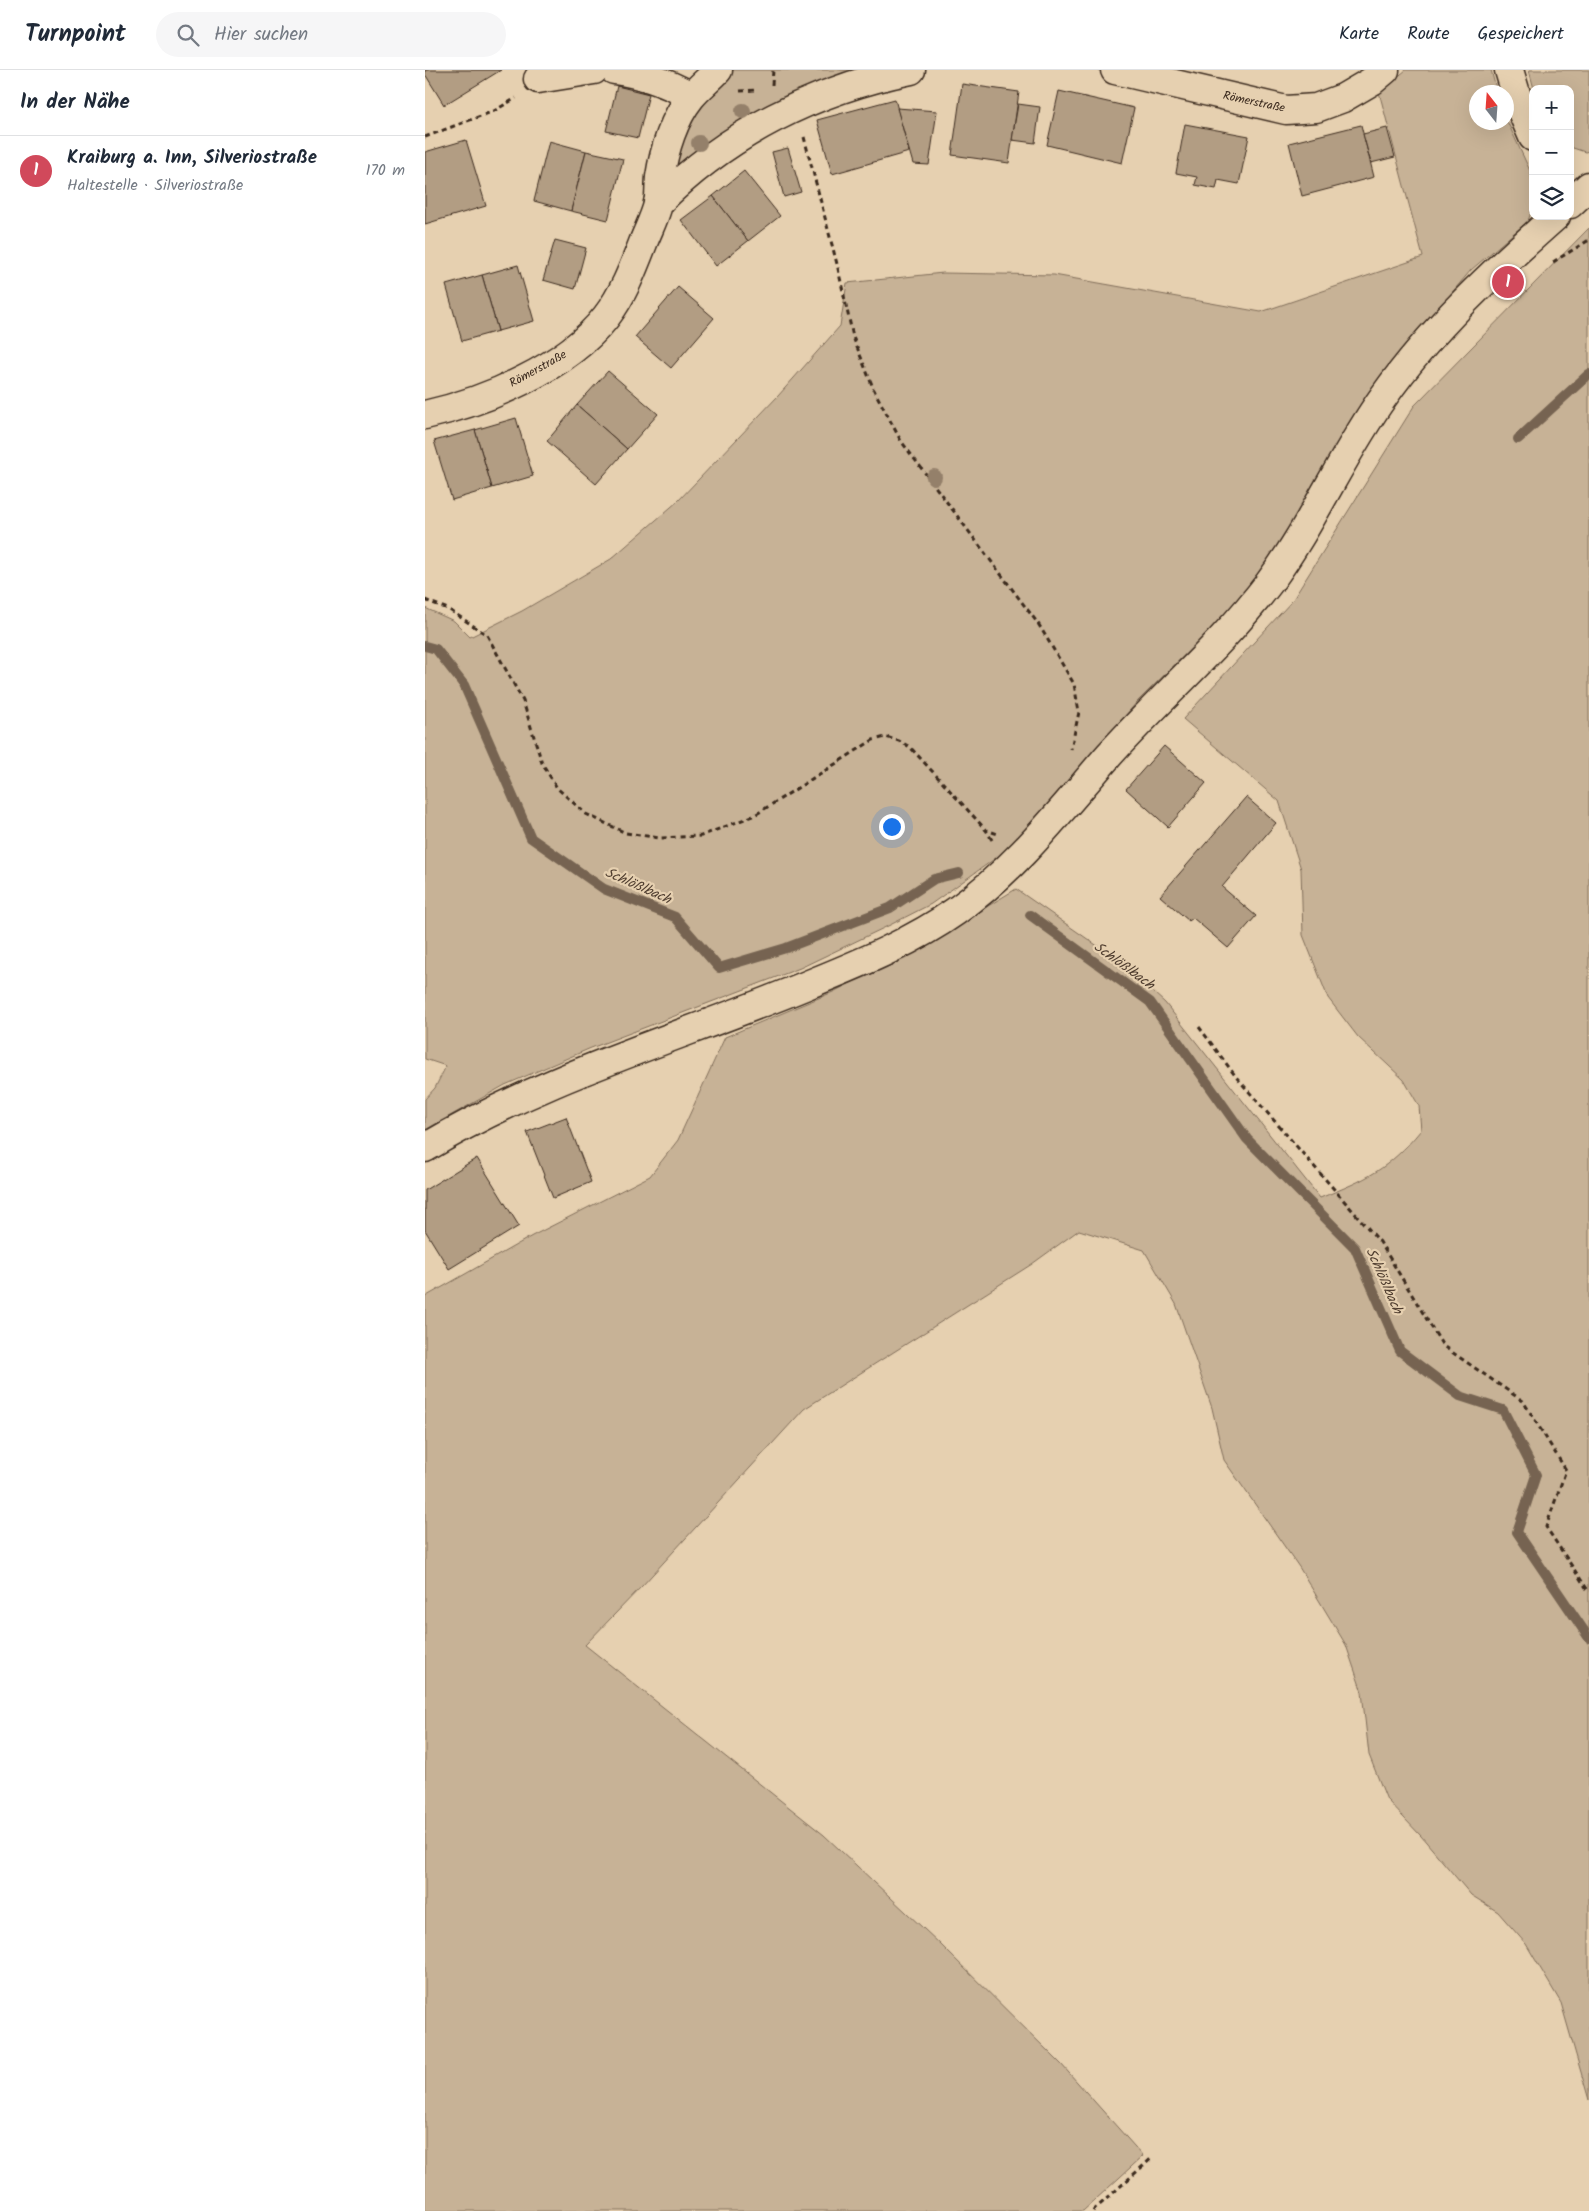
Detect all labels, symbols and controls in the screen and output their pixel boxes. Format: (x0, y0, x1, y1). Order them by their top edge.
search box (156, 12, 506, 57)
text: Turnpoint (25, 15, 126, 54)
text: Hier suchen (214, 20, 308, 50)
text: Karte (1339, 20, 1379, 49)
text: Route (1407, 20, 1450, 49)
text: Gespeichert (1478, 20, 1564, 49)
icon: search (174, 21, 202, 49)
north arrow (1469, 85, 1514, 130)
map controls (1529, 85, 1574, 220)
button: + (1529, 85, 1574, 130)
text: In der Nähe (20, 86, 130, 119)
street label: Römerstraße (1221, 86, 1287, 118)
button: − (1529, 130, 1574, 175)
text: Kraiburg a. Inn, Silveriostraße (67, 143, 317, 173)
text: 1 (34, 158, 38, 183)
text: 170 m (365, 158, 405, 183)
text: Haltestelle · Silveriostraße (67, 173, 243, 198)
button: layers (1529, 175, 1574, 220)
pin: 1 (1492, 263, 1524, 301)
street label: Römerstraße (506, 345, 571, 393)
your location (879, 814, 905, 840)
water label: Schlößlbach (601, 862, 676, 911)
water label: Schlößlbach (1089, 936, 1160, 996)
water label: Schlößlbach (1360, 1244, 1409, 1319)

